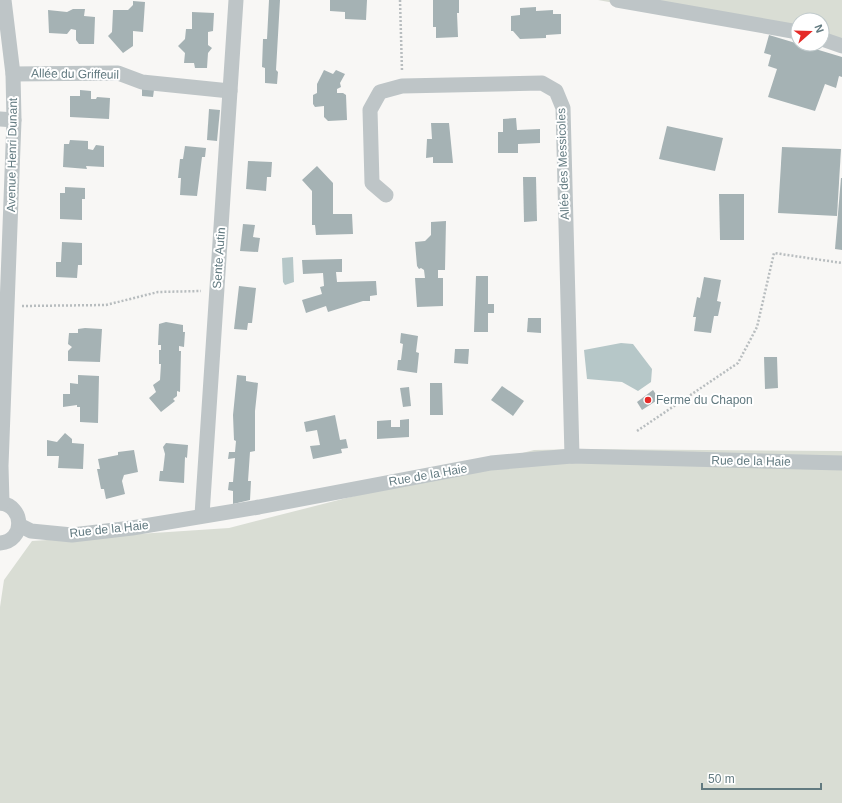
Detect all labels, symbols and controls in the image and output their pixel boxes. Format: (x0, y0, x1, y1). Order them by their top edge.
north arrow (790, 12, 830, 52)
text: N (812, 23, 826, 34)
street label: Allée du Griffeuil (31, 66, 119, 82)
street label: Avenue Henri Dunant (4, 97, 20, 212)
street label: Allée des Messicoles (554, 108, 572, 220)
street label: Sente Autin (210, 227, 228, 289)
place label: Ferme du Chapon (656, 393, 753, 407)
marker: Ferme du Chapon (643, 395, 653, 405)
street label: Rue de la Haie (711, 453, 791, 469)
street label: Rue de la Haie (388, 461, 469, 489)
street label: Rue de la Haie (69, 518, 150, 540)
scale bar (702, 765, 821, 791)
text: 50 m (708, 772, 735, 786)

